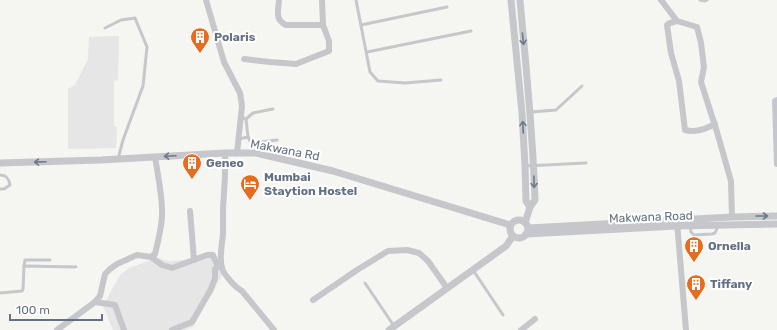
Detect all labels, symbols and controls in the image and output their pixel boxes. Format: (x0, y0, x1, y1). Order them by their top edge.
building icon: Polaris (189, 26, 211, 54)
place label: Polaris (214, 30, 256, 44)
one-way arrow (520, 32, 527, 45)
one-way arrow (519, 121, 526, 134)
street label: Makwana Rd (249, 136, 321, 164)
building icon: Geneo (181, 152, 203, 180)
one-way arrow (164, 153, 177, 160)
place label: Geneo (206, 156, 244, 170)
one-way arrow (34, 158, 47, 166)
place label: Mumbai Staytion Hostel (264, 170, 357, 198)
hotel icon: Mumbai Staytion Hostel (239, 173, 261, 201)
one-way arrow (531, 175, 538, 188)
street label: Makwana Road (609, 209, 693, 225)
one-way arrow (755, 212, 768, 220)
building icon: Ornella (683, 235, 705, 263)
place label: Ornella (708, 239, 751, 253)
building icon: Tiffany (685, 273, 707, 301)
place label: Tiffany (710, 277, 752, 291)
scale bar (10, 296, 102, 322)
text: 100 m (16, 303, 50, 317)

